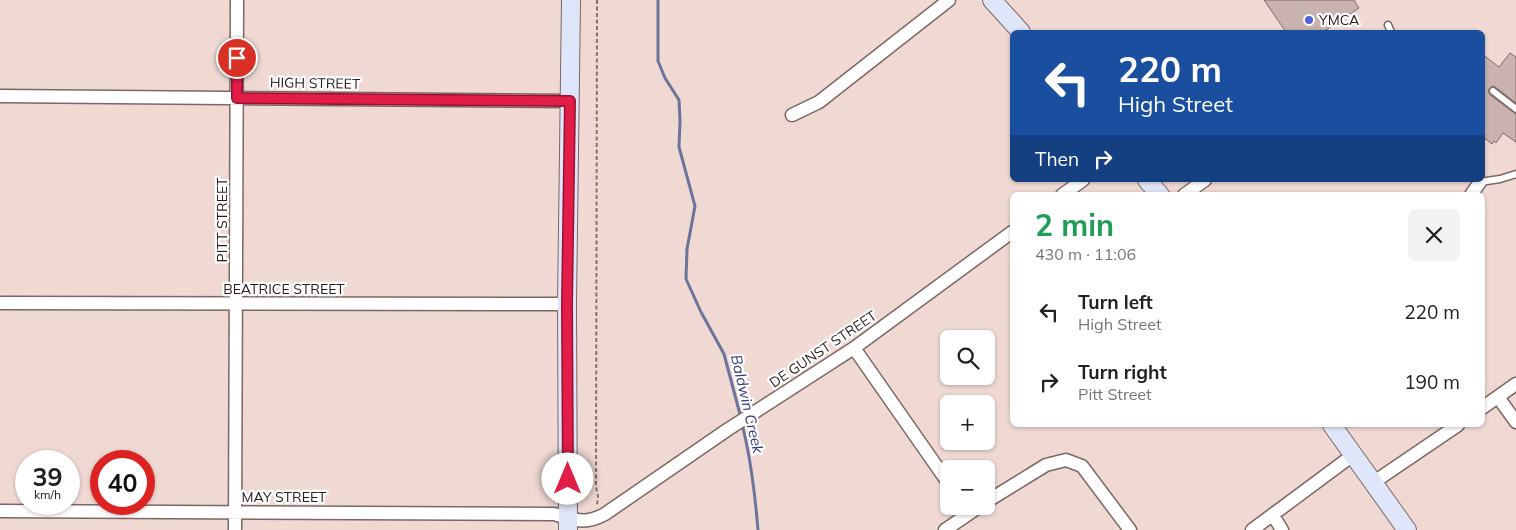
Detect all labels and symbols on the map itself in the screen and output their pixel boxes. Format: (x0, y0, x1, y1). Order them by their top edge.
place label: YMCA (1318, 11, 1360, 29)
marker: YMCA (1303, 14, 1315, 26)
pin (216, 37, 258, 79)
street label: HIGH STREET (270, 73, 361, 93)
street label: PITT STREET (213, 177, 231, 262)
street label: BEATRICE STREET (223, 280, 345, 298)
street label: DE GUNST STREET (766, 306, 880, 391)
water label: Baldwin Creek (727, 353, 768, 456)
speed limit sign: 40 (90, 450, 155, 515)
position arrow (541, 452, 593, 504)
street label: MAY STREET (242, 488, 327, 506)

